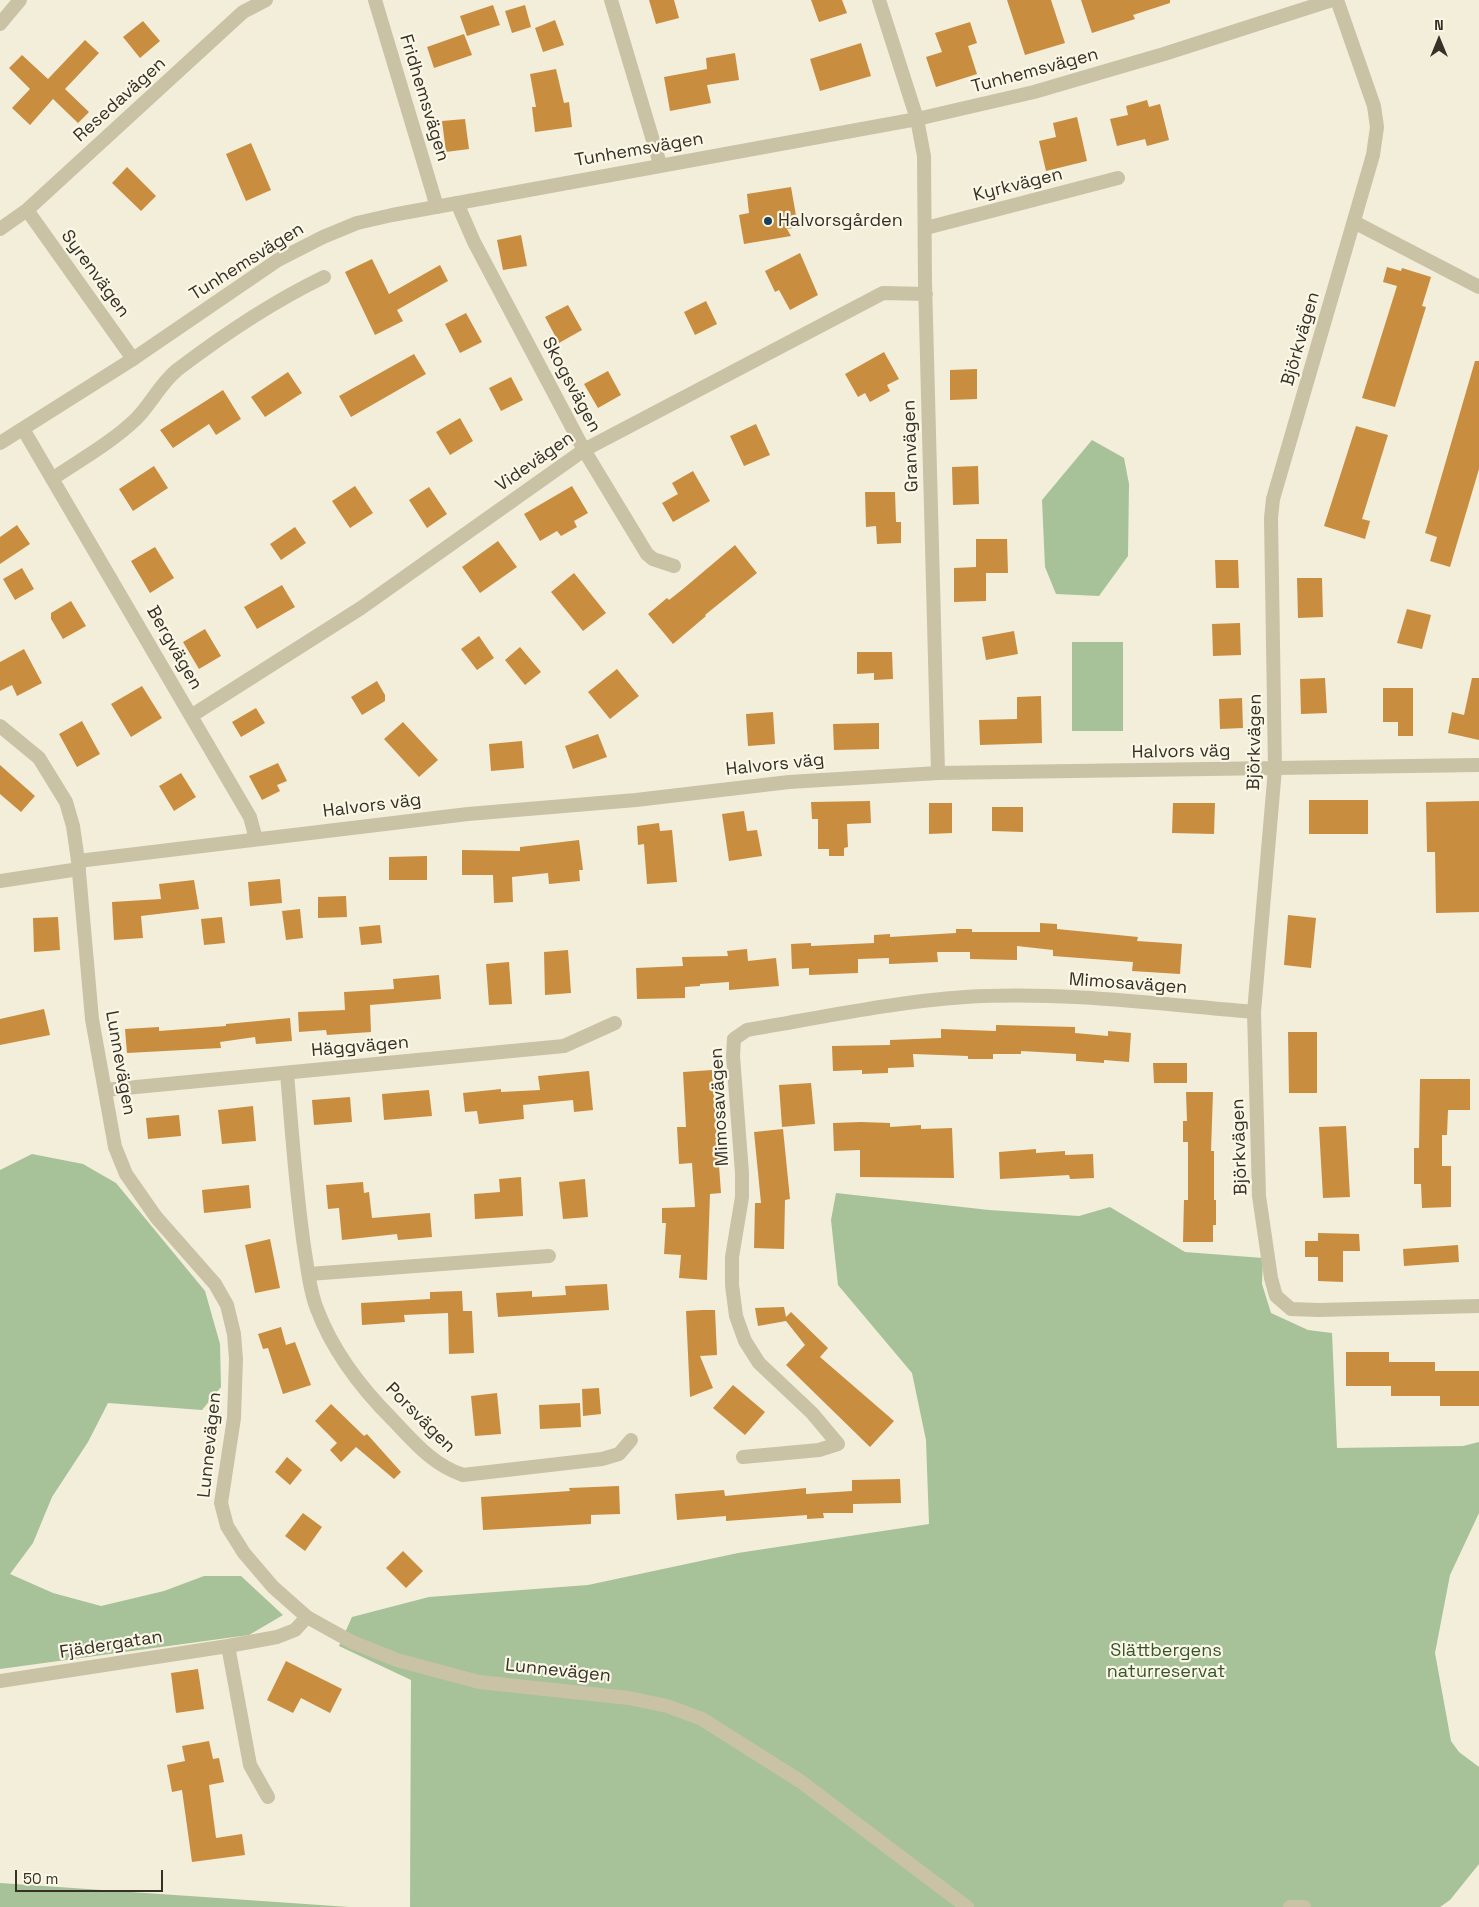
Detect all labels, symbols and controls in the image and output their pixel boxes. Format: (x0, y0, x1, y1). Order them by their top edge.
north arrow (1414, 15, 1464, 65)
text: N (1434, 16, 1444, 34)
street label: Fridhemsvägen (394, 32, 454, 164)
street label: Tunhemsvägen (969, 44, 1101, 98)
street label: Resedavägen (70, 53, 170, 147)
street label: Tunhemsvägen (573, 128, 705, 172)
street label: Kyrkvägen (971, 164, 1065, 206)
place label: Halvorsgården (778, 210, 903, 232)
marker: Halvorsgården (762, 215, 774, 227)
street label: Tunhemsvägen (186, 218, 308, 306)
street label: Syrenvägen (56, 226, 134, 322)
street label: Björkvägen (1277, 290, 1325, 388)
street label: Skogsvägen (537, 334, 605, 436)
street label: Granvägen (899, 400, 923, 492)
street label: Videvägen (492, 427, 578, 497)
street label: Bergvägen (141, 602, 207, 694)
street label: Björkvägen (1243, 693, 1267, 791)
street label: Halvors väg (1131, 740, 1231, 764)
street label: Halvors väg (725, 749, 825, 781)
street label: Halvors väg (322, 789, 422, 823)
street label: Mimosavägen (1068, 969, 1188, 999)
street label: Lunnevägen (100, 1009, 140, 1117)
street label: Häggvägen (310, 1032, 410, 1062)
street label: Mimosavägen (706, 1047, 734, 1167)
street label: Björkvägen (1228, 1098, 1252, 1196)
street label: Porsvägen (380, 1378, 460, 1458)
street label: Lunnevägen (194, 1391, 226, 1499)
street label: Fjädergatan (58, 1626, 164, 1664)
park label: Slättbergens naturreservat (1107, 1640, 1225, 1682)
street label: Lunnevägen (504, 1655, 612, 1687)
scale bar (18, 1860, 165, 1892)
text: 50 m (23, 1869, 58, 1888)

